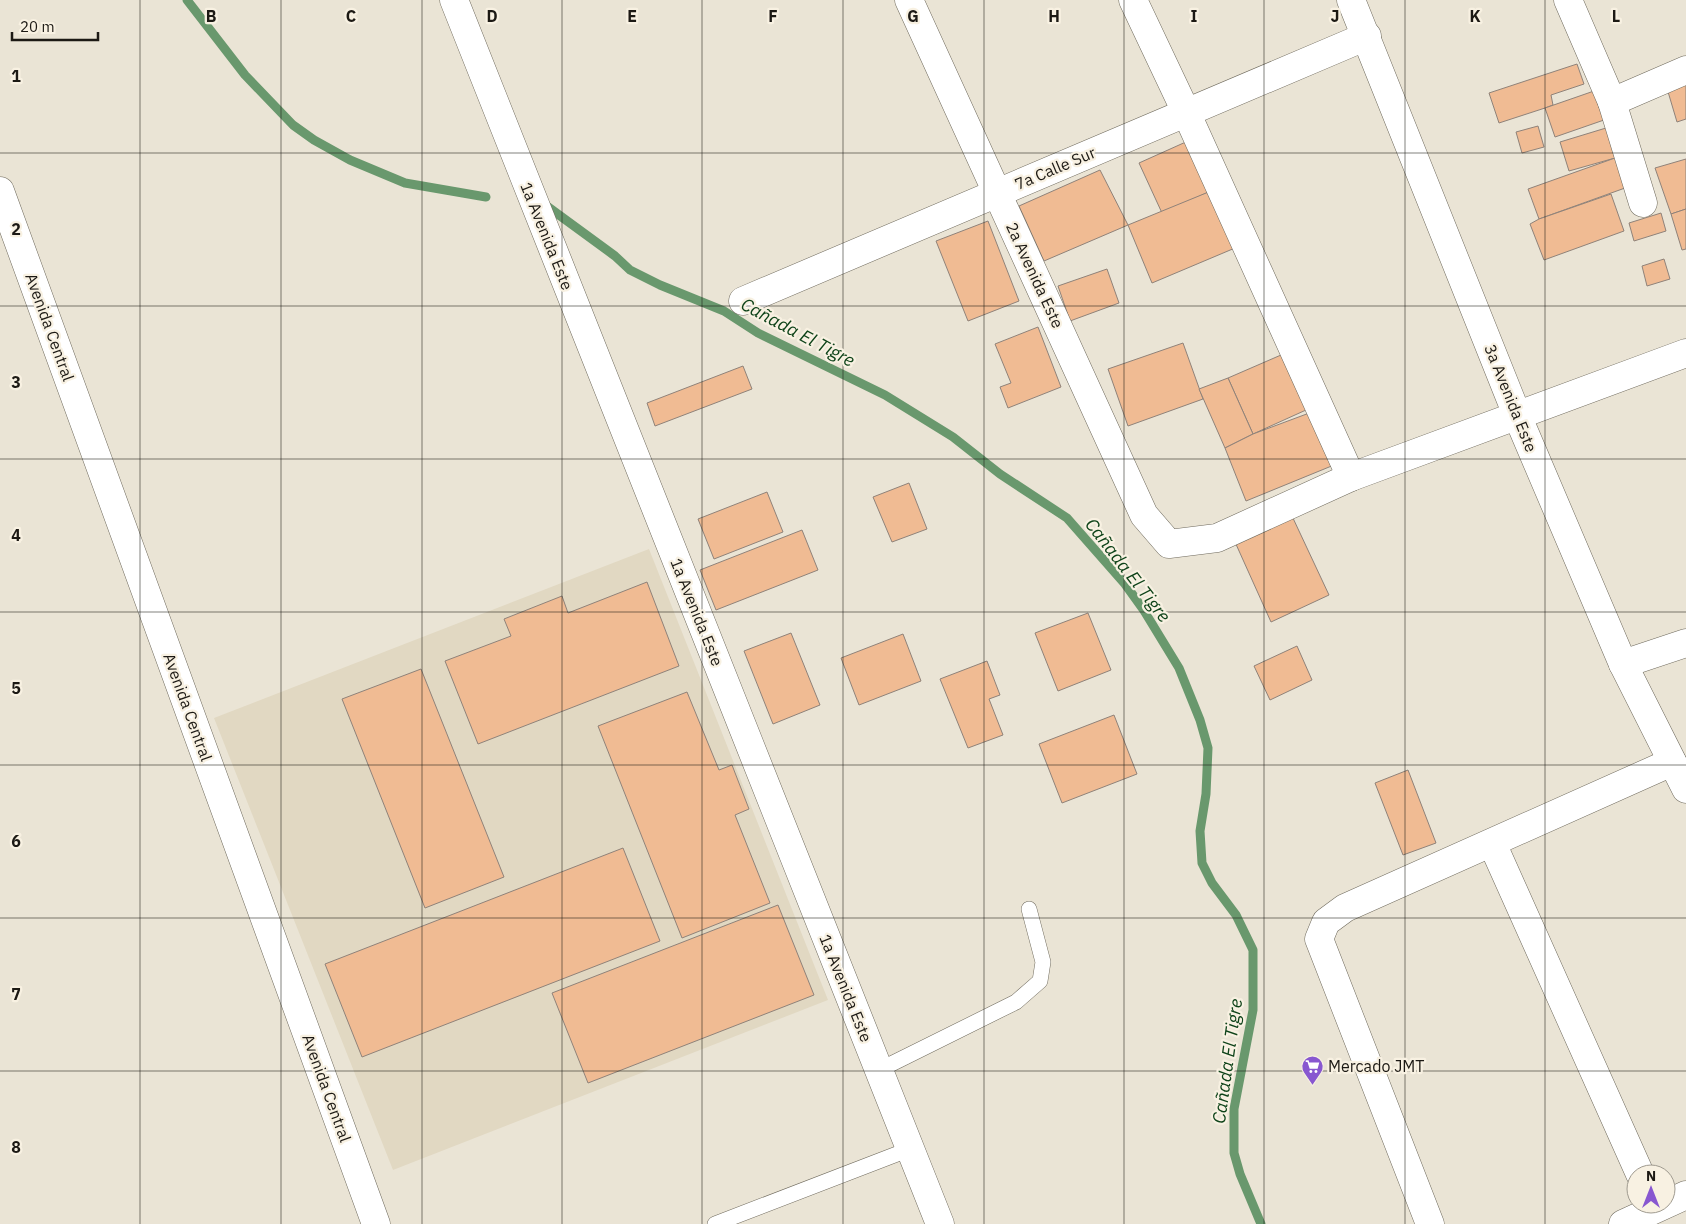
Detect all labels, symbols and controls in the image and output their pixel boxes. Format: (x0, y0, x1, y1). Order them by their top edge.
text: B (206, 6, 217, 26)
text: C (346, 6, 356, 26)
text: D (486, 6, 498, 26)
text: E (627, 6, 637, 26)
text: F (768, 6, 778, 26)
text: G (907, 6, 919, 26)
text: H (1048, 6, 1060, 26)
text: I (1191, 6, 1198, 26)
text: J (1331, 6, 1339, 26)
text: K (1469, 6, 1481, 26)
text: L (1612, 6, 1620, 26)
scale bar (12, 10, 99, 42)
text: 20 m (20, 17, 55, 36)
text: 1 (11, 66, 21, 86)
street label: 7a Calle Sur (1012, 142, 1099, 194)
street label: 1a Avenida Este (516, 179, 578, 293)
text: 2 (11, 219, 21, 239)
street label: 2a Avenida Este (1002, 219, 1068, 331)
street label: Avenida Central (21, 270, 79, 384)
water label: Cañada El Tigre (737, 292, 859, 372)
street label: 3a Avenida Este (1480, 341, 1542, 455)
text: 3 (11, 372, 21, 392)
water label: Cañada El Tigre (1080, 513, 1176, 627)
text: 4 (11, 525, 21, 545)
street label: 1a Avenida Este (666, 555, 728, 669)
street label: Avenida Central (159, 650, 217, 764)
text: 5 (11, 678, 21, 698)
text: 6 (11, 831, 21, 851)
street label: 1a Avenida Este (815, 931, 877, 1045)
text: 7 (11, 984, 21, 1004)
water label: Cañada El Tigre (1207, 997, 1247, 1125)
street label: Avenida Central (298, 1031, 356, 1145)
supermarket icon: Mercado JMT (1300, 1054, 1324, 1085)
place label: Mercado JMT (1328, 1056, 1424, 1076)
text: 8 (11, 1137, 21, 1157)
north arrow (1626, 1164, 1676, 1214)
text: N (1646, 1167, 1656, 1185)

